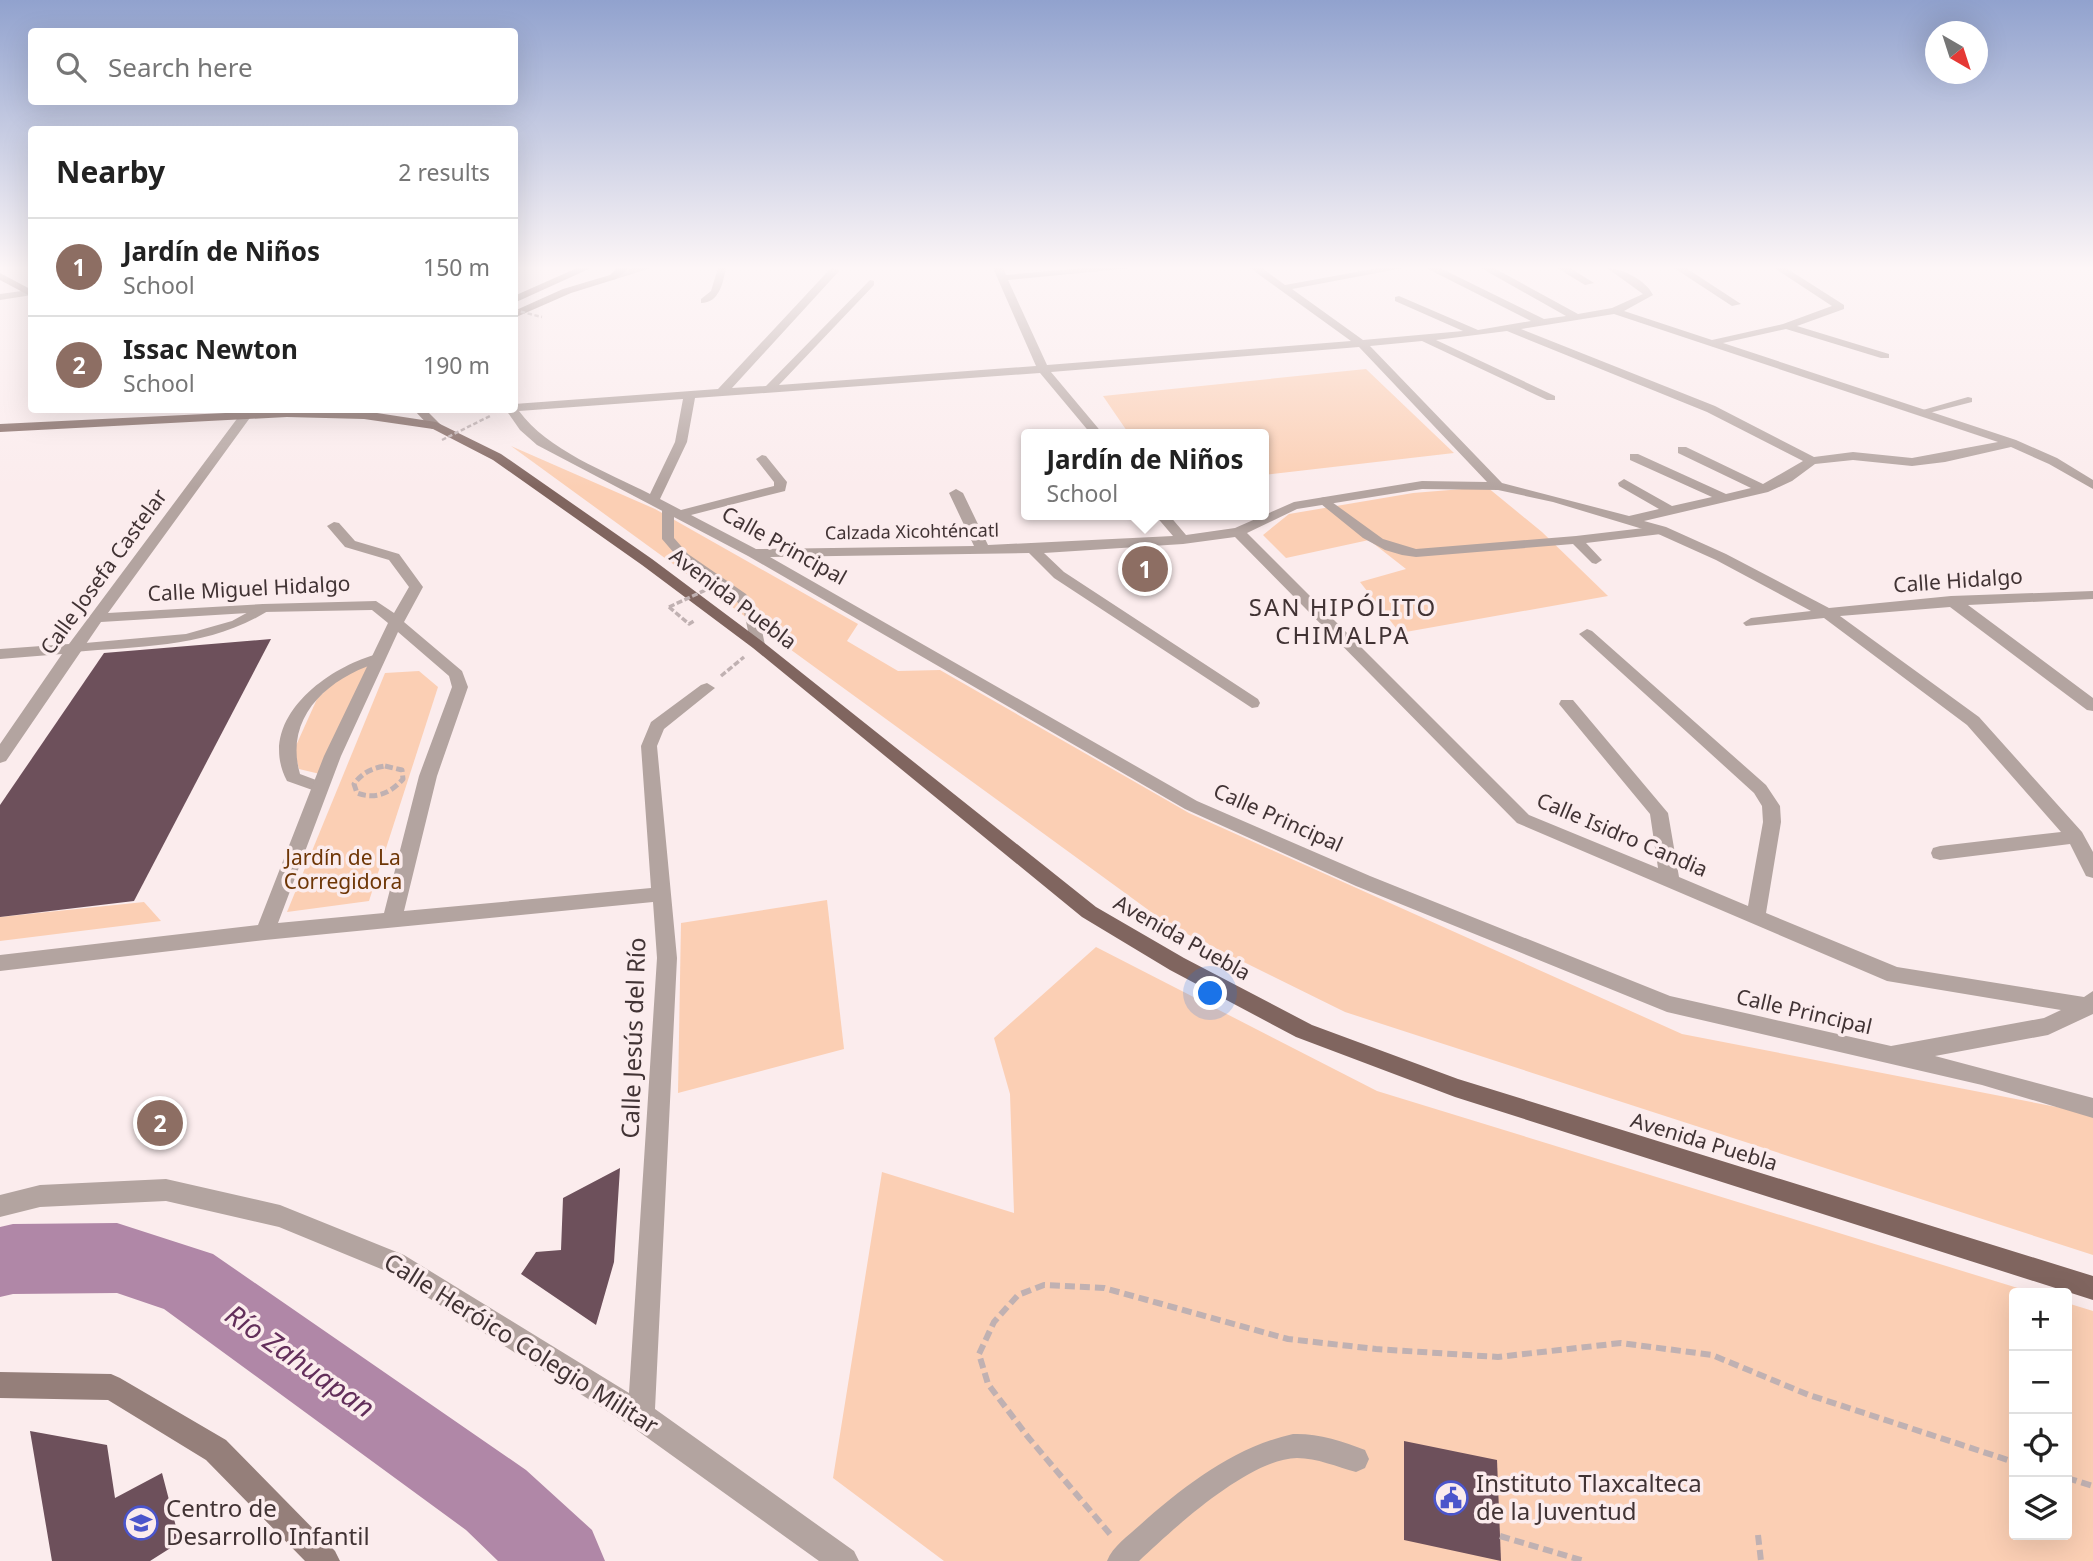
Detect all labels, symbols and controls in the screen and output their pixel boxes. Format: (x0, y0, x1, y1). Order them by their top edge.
north arrow (1925, 21, 1988, 84)
search box (28, 28, 518, 105)
icon: search (52, 48, 90, 86)
text: Search here (108, 49, 253, 85)
text: Nearby (56, 151, 165, 192)
text: 2 results (398, 156, 490, 188)
text: Jardín de Niños (123, 233, 320, 269)
text: 1 (72, 251, 86, 283)
text: 150 m (423, 251, 490, 283)
text: School (123, 269, 195, 301)
text: Issac Newton (123, 331, 298, 367)
text: 2 (72, 349, 86, 381)
text: 190 m (423, 349, 490, 381)
text: School (123, 367, 195, 399)
popup (1021, 429, 1269, 520)
text: Jardín de Niños (1047, 441, 1243, 477)
text: School (1047, 477, 1118, 509)
street label: Calle Josefa Castelar (34, 483, 173, 660)
street label: Calle Principal (717, 499, 852, 591)
street label: Calzada Xicohténcatl (825, 517, 999, 545)
street label: Avenida Puebla (664, 541, 803, 655)
pin: 1 (1122, 543, 1168, 595)
street label: Calle Hidalgo (1892, 562, 2024, 598)
street label: Calle Miguel Hidalgo (147, 569, 351, 607)
district label: SAN HIPÓLITO CHIMALPA (1249, 590, 1437, 651)
street label: Calle Principal (1209, 776, 1347, 858)
street label: Calle Isidro Candia (1533, 785, 1712, 883)
park label: Jardín de La Corregidora (283, 843, 402, 895)
street label: Avenida Puebla (1109, 888, 1256, 986)
street label: Calle Jesús del Río (612, 937, 653, 1139)
your location (1193, 976, 1227, 1010)
street label: Calle Principal (1734, 982, 1875, 1040)
pin: 2 (137, 1097, 183, 1149)
street label: Avenida Puebla (1627, 1105, 1781, 1177)
street label: Calle Heróico Colegio Militar (378, 1244, 665, 1441)
map controls (2009, 1288, 2072, 1540)
button: + (2009, 1288, 2072, 1351)
water label: Río Zahuapan (219, 1295, 383, 1426)
button: − (2009, 1351, 2072, 1414)
button: locate (2009, 1414, 2072, 1477)
place label: Instituto Tlaxcalteca de la Juventud (1476, 1466, 1702, 1527)
button: layers (2009, 1477, 2072, 1540)
public building icon: Instituto Tlaxcalteca de la Juventud (1432, 1479, 1470, 1517)
place label: Centro de Desarrollo Infantil (166, 1491, 370, 1552)
school or university icon: Centro de Desarrollo Infantil (122, 1504, 160, 1542)

